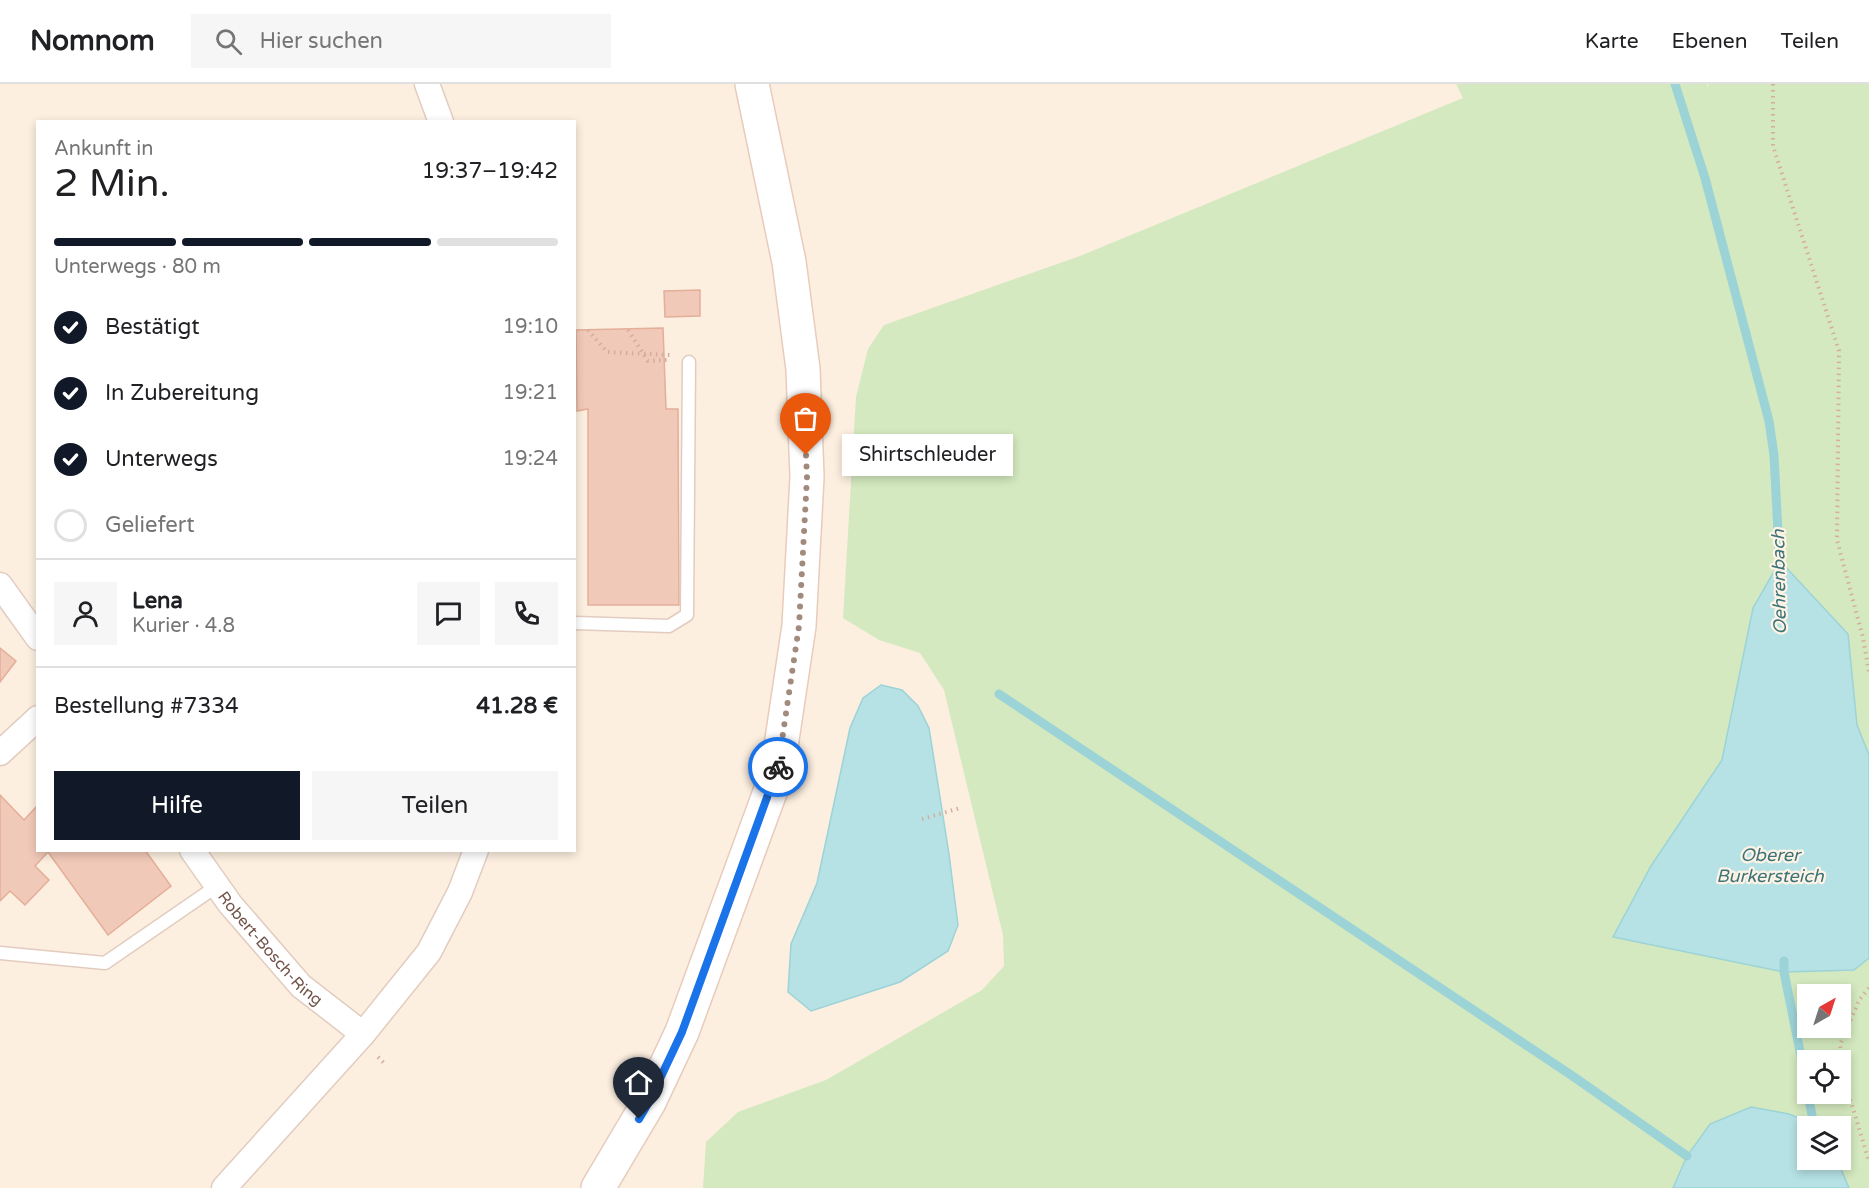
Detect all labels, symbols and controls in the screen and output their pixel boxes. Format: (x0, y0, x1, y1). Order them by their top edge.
search box (191, 14, 611, 68)
text: Nomnom (30, 24, 155, 58)
icon: search (212, 25, 245, 58)
text: Hier suchen (260, 28, 383, 54)
text: Karte (1585, 29, 1639, 54)
text: Ebenen (1672, 29, 1748, 54)
text: Teilen (1781, 29, 1839, 54)
text: Ankunft in (54, 137, 153, 161)
text: 19:37–19:42 (421, 158, 558, 184)
text: 2 Min. (54, 160, 170, 207)
text: Unterwegs · 80 m (54, 255, 221, 279)
icon: check (54, 311, 87, 344)
text: Bestätigt (105, 314, 200, 340)
text: 19:10 (503, 315, 558, 339)
icon: check (54, 377, 87, 410)
text: In Zubereitung (105, 380, 259, 406)
text: 19:21 (503, 381, 558, 405)
pin (780, 393, 831, 455)
icon: bag (789, 402, 822, 435)
callout: Shirtschleuder (842, 434, 1013, 476)
icon: check (54, 443, 87, 476)
text: Shirtschleuder (859, 443, 996, 467)
text: Unterwegs (105, 446, 218, 472)
text: 19:24 (503, 447, 558, 471)
text: Geliefert (105, 512, 195, 538)
water label: Oehrenbach (1767, 528, 1791, 635)
button: person (54, 582, 117, 645)
button: chat (417, 582, 480, 645)
button: phone (495, 582, 558, 645)
text: Lena (132, 588, 183, 614)
text: Kurier · 4.8 (132, 614, 235, 638)
text: Bestellung #7334 (54, 693, 239, 719)
text: 41.28 € (476, 693, 558, 719)
courier (748, 737, 808, 797)
icon: bike (762, 751, 795, 784)
button: Hilfe (54, 771, 300, 840)
button: Teilen (312, 771, 558, 840)
water label: Oberer Burkersteich (1716, 844, 1825, 887)
street label: Robert-Bosch-Ring (213, 888, 327, 1010)
north arrow (1797, 984, 1851, 1038)
map controls (1797, 984, 1851, 1170)
button: locate (1797, 1050, 1851, 1104)
pin (613, 1057, 664, 1119)
icon: home (622, 1066, 655, 1099)
button: layers (1797, 1116, 1851, 1170)

